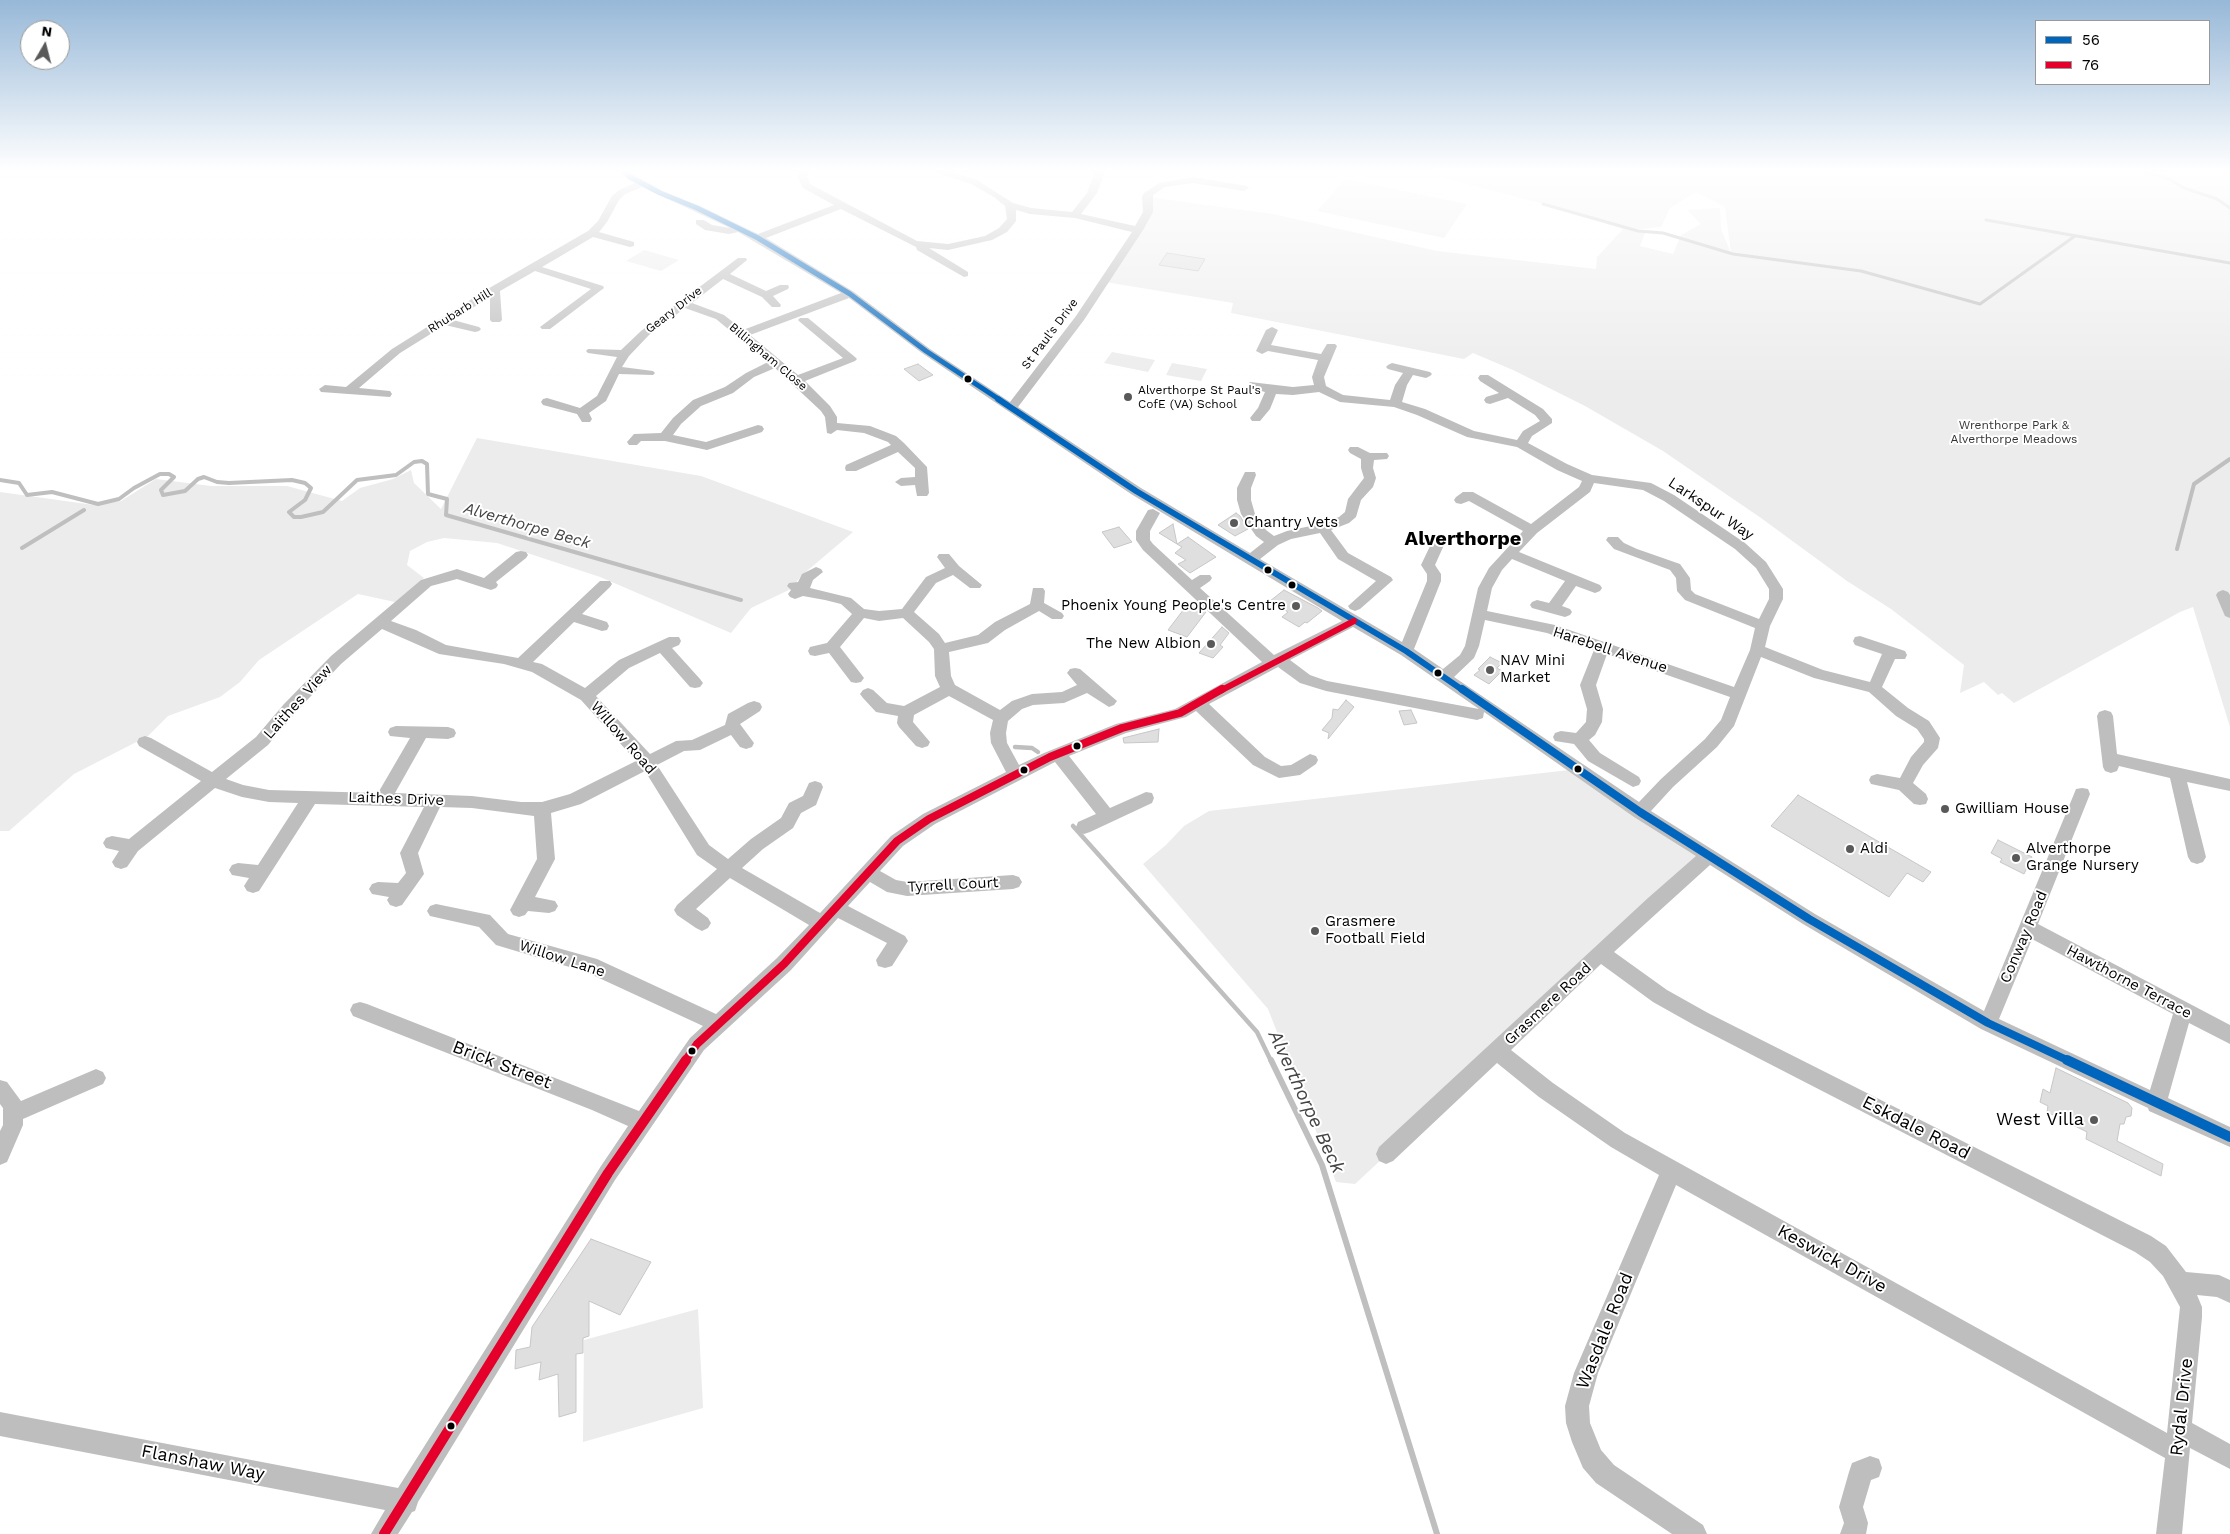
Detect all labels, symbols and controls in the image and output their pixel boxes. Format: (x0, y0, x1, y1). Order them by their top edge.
north arrow (20, 20, 70, 70)
legend (2035, 20, 2210, 85)
text: N (41, 22, 53, 40)
text: 56 (2082, 31, 2100, 49)
text: 76 (2082, 56, 2099, 74)
street label: Geary Drive (643, 284, 705, 336)
street label: Rhubarb Hill (425, 286, 495, 336)
street label: St Paul's Drive (1019, 296, 1081, 372)
street label: Billingham Close (726, 320, 810, 394)
unlabelled marker (963, 374, 973, 384)
place label: Alverthorpe St Paul's CofE (VA) School (1138, 383, 1261, 411)
marker: Alverthorpe St Paul's CofE (VA) School (1122, 391, 1134, 403)
park label: Wrenthorpe Park & Alverthorpe Meadows (1951, 418, 2077, 446)
street label: Larkspur Way (1665, 474, 1757, 544)
water label: Alverthorpe Beck (462, 499, 592, 553)
place label: Chantry Vets (1244, 514, 1338, 532)
marker: Chantry Vets (1228, 517, 1240, 529)
district label: Alverthorpe (1405, 527, 1521, 551)
unlabelled marker (1263, 565, 1273, 575)
unlabelled marker (1287, 580, 1297, 590)
place label: Phoenix Young People's Centre (1061, 597, 1286, 615)
marker: Phoenix Young People's Centre (1290, 600, 1302, 612)
street label: Harebell Avenue (1550, 623, 1670, 677)
place label: The New Albion (1086, 635, 1201, 653)
marker: The New Albion (1205, 638, 1217, 650)
place label: NAV Mini Market (1500, 652, 1565, 687)
street label: Laithes View (260, 661, 336, 743)
marker: NAV Mini Market (1484, 664, 1496, 676)
unlabelled marker (1433, 668, 1443, 678)
street label: Willow Road (586, 698, 660, 778)
unlabelled marker (1072, 741, 1082, 751)
unlabelled marker (1573, 764, 1583, 774)
unlabelled marker (1019, 765, 1029, 775)
street label: Laithes Drive (348, 788, 444, 810)
place label: Gwilliam House (1955, 800, 2069, 818)
marker: Gwilliam House (1939, 803, 1951, 815)
place label: Aldi (1860, 840, 1888, 858)
place label: Alverthorpe Grange Nursery (2026, 840, 2139, 875)
marker: Aldi (1844, 843, 1856, 855)
marker: Alverthorpe Grange Nursery (2010, 852, 2022, 864)
street label: Tyrrell Court (907, 874, 999, 896)
street label: Conway Road (1997, 888, 2051, 986)
place label: Grasmere Football Field (1325, 913, 1425, 948)
marker: Grasmere Football Field (1309, 925, 1321, 937)
street label: Willow Lane (517, 937, 607, 981)
street label: Hawthorne Terrace (2063, 941, 2195, 1023)
street label: Grasmere Road (1501, 959, 1595, 1049)
water label: Alverthorpe Beck (1263, 1027, 1349, 1177)
street label: Brick Street (449, 1036, 555, 1094)
unlabelled marker (687, 1046, 697, 1056)
street label: Eskdale Road (1858, 1092, 1974, 1164)
place label: West Villa (1996, 1109, 2084, 1131)
marker: West Villa (2088, 1114, 2100, 1126)
street label: Keswick Drive (1774, 1220, 1890, 1298)
street label: Wasdale Road (1572, 1270, 1638, 1392)
street label: Rydal Drive (2166, 1357, 2198, 1457)
unlabelled marker (446, 1421, 456, 1431)
street label: Flanshaw Way (140, 1440, 266, 1486)

